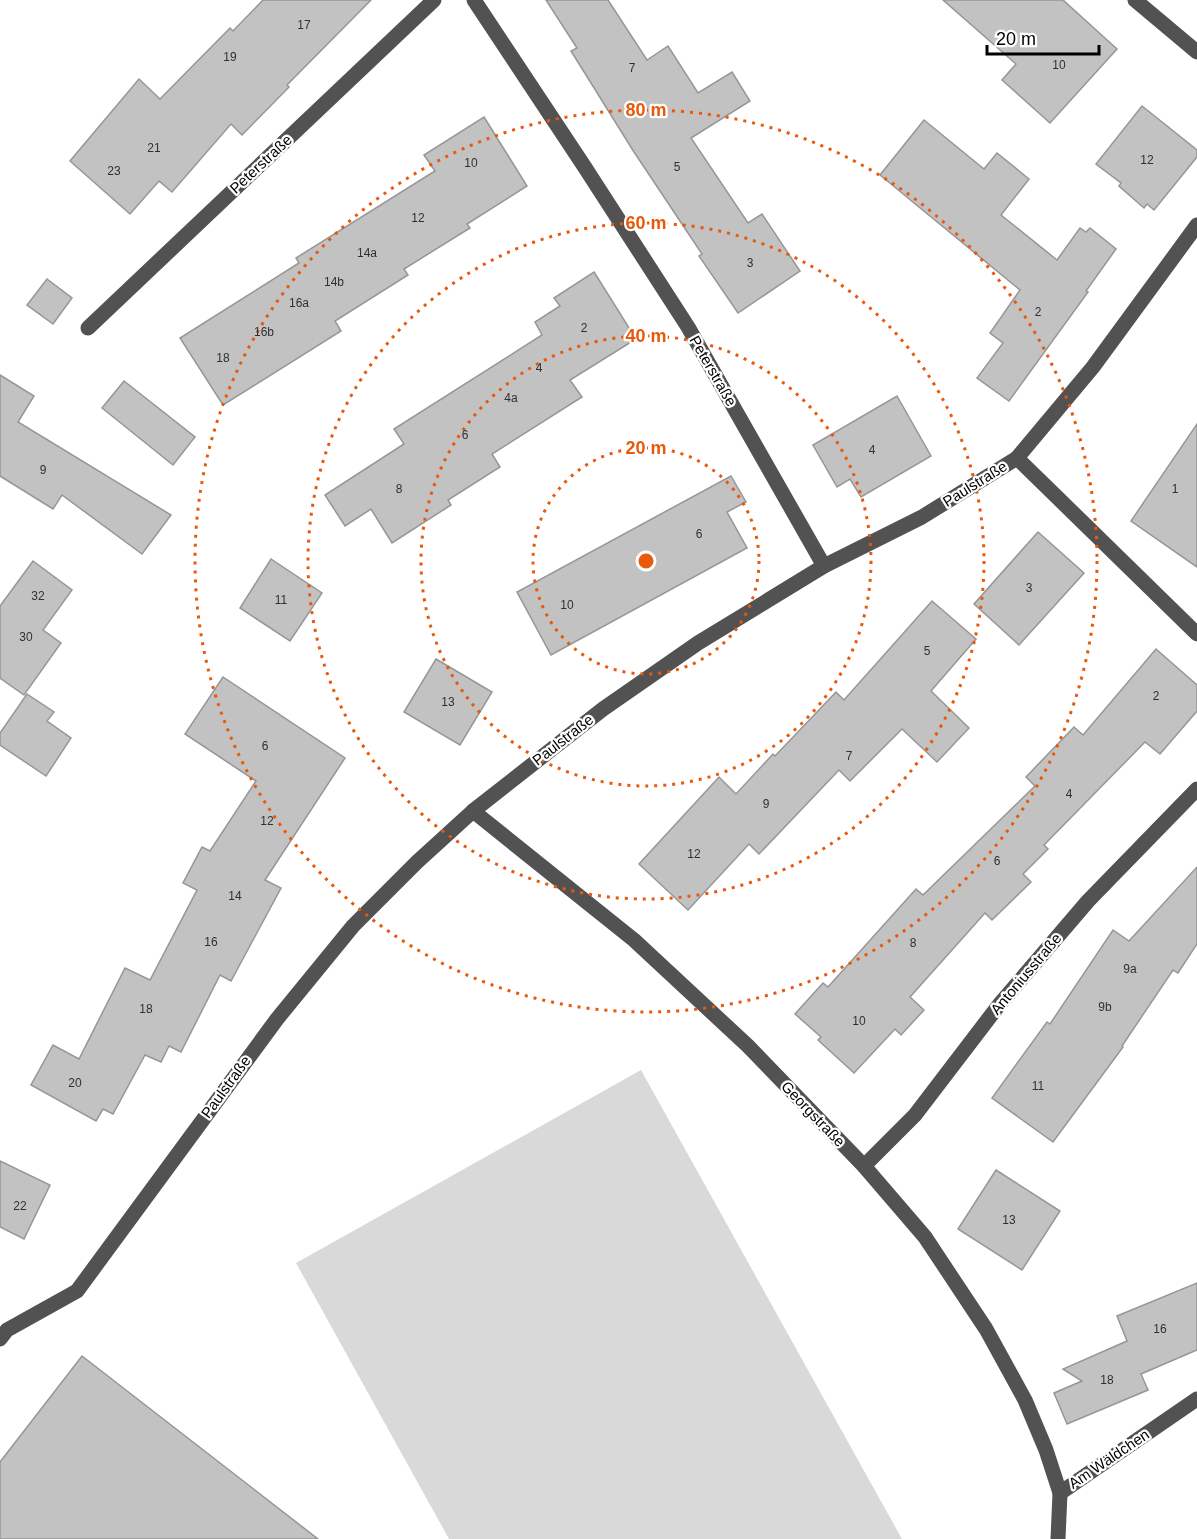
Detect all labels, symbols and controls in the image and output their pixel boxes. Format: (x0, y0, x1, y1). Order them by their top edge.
house number: 17 (297, 18, 311, 32)
scale bar (987, 18, 1100, 56)
text: 20 m (996, 29, 1036, 49)
house number: 19 (223, 50, 237, 64)
house number: 10 (1052, 58, 1066, 72)
house number: 7 (629, 61, 636, 75)
text: 80 m (625, 100, 667, 120)
street label: Peterstraße (226, 131, 295, 197)
house number: 21 (147, 141, 161, 155)
house number: 12 (1140, 153, 1154, 167)
house number: 10 (464, 156, 478, 170)
house number: 5 (674, 160, 681, 174)
house number: 23 (107, 164, 121, 178)
house number: 12 (411, 211, 425, 225)
text: 60 m (625, 213, 667, 233)
house number: 14a (357, 246, 377, 260)
house number: 3 (747, 256, 754, 270)
house number: 14b (324, 275, 344, 289)
house number: 16a (289, 296, 309, 310)
house number: 2 (1035, 305, 1042, 319)
house number: 2 (581, 321, 588, 335)
house number: 16b (254, 325, 274, 339)
text: 40 m (625, 326, 667, 346)
street label: Peterstraße (686, 333, 740, 409)
house number: 18 (216, 351, 230, 365)
house number: 4 (536, 361, 543, 375)
house number: 4a (504, 391, 518, 405)
house number: 6 (462, 428, 469, 442)
text: 20 m (625, 438, 667, 458)
house number: 4 (869, 443, 876, 457)
street label: Paulstraße (939, 457, 1010, 510)
house number: 9 (40, 463, 47, 477)
house number: 8 (396, 482, 403, 496)
house number: 1 (1172, 482, 1179, 496)
house number: 6 (696, 527, 703, 541)
centre of rings (636, 551, 656, 571)
house number: 3 (1026, 581, 1033, 595)
house number: 32 (31, 589, 45, 603)
house number: 11 (275, 593, 288, 607)
house number: 10 (560, 598, 574, 612)
house number: 30 (19, 630, 33, 644)
house number: 5 (924, 644, 931, 658)
house number: 2 (1153, 689, 1160, 703)
house number: 13 (441, 695, 455, 709)
street label: Paulstraße (529, 711, 597, 769)
house number: 6 (262, 739, 269, 753)
house number: 7 (846, 749, 853, 763)
house number: 4 (1066, 787, 1073, 801)
house number: 9 (763, 797, 770, 811)
house number: 12 (260, 814, 274, 828)
house number: 12 (687, 847, 701, 861)
house number: 6 (994, 854, 1001, 868)
house number: 14 (228, 889, 242, 903)
street label: Antoniusstraße (987, 930, 1065, 1018)
house number: 16 (204, 935, 218, 949)
house number: 8 (910, 936, 917, 950)
house number: 9a (1123, 962, 1137, 976)
house number: 9b (1098, 1000, 1112, 1014)
house number: 18 (139, 1002, 153, 1016)
house number: 10 (852, 1014, 866, 1028)
street label: Paulstraße (197, 1052, 254, 1121)
house number: 20 (68, 1076, 82, 1090)
street label: Georgstraße (778, 1077, 849, 1150)
house number: 11 (1032, 1079, 1045, 1093)
house number: 22 (13, 1199, 27, 1213)
house number: 13 (1002, 1213, 1016, 1227)
house number: 16 (1153, 1322, 1167, 1336)
house number: 18 (1100, 1373, 1114, 1387)
street label: Am Wäldchen (1065, 1425, 1152, 1492)

